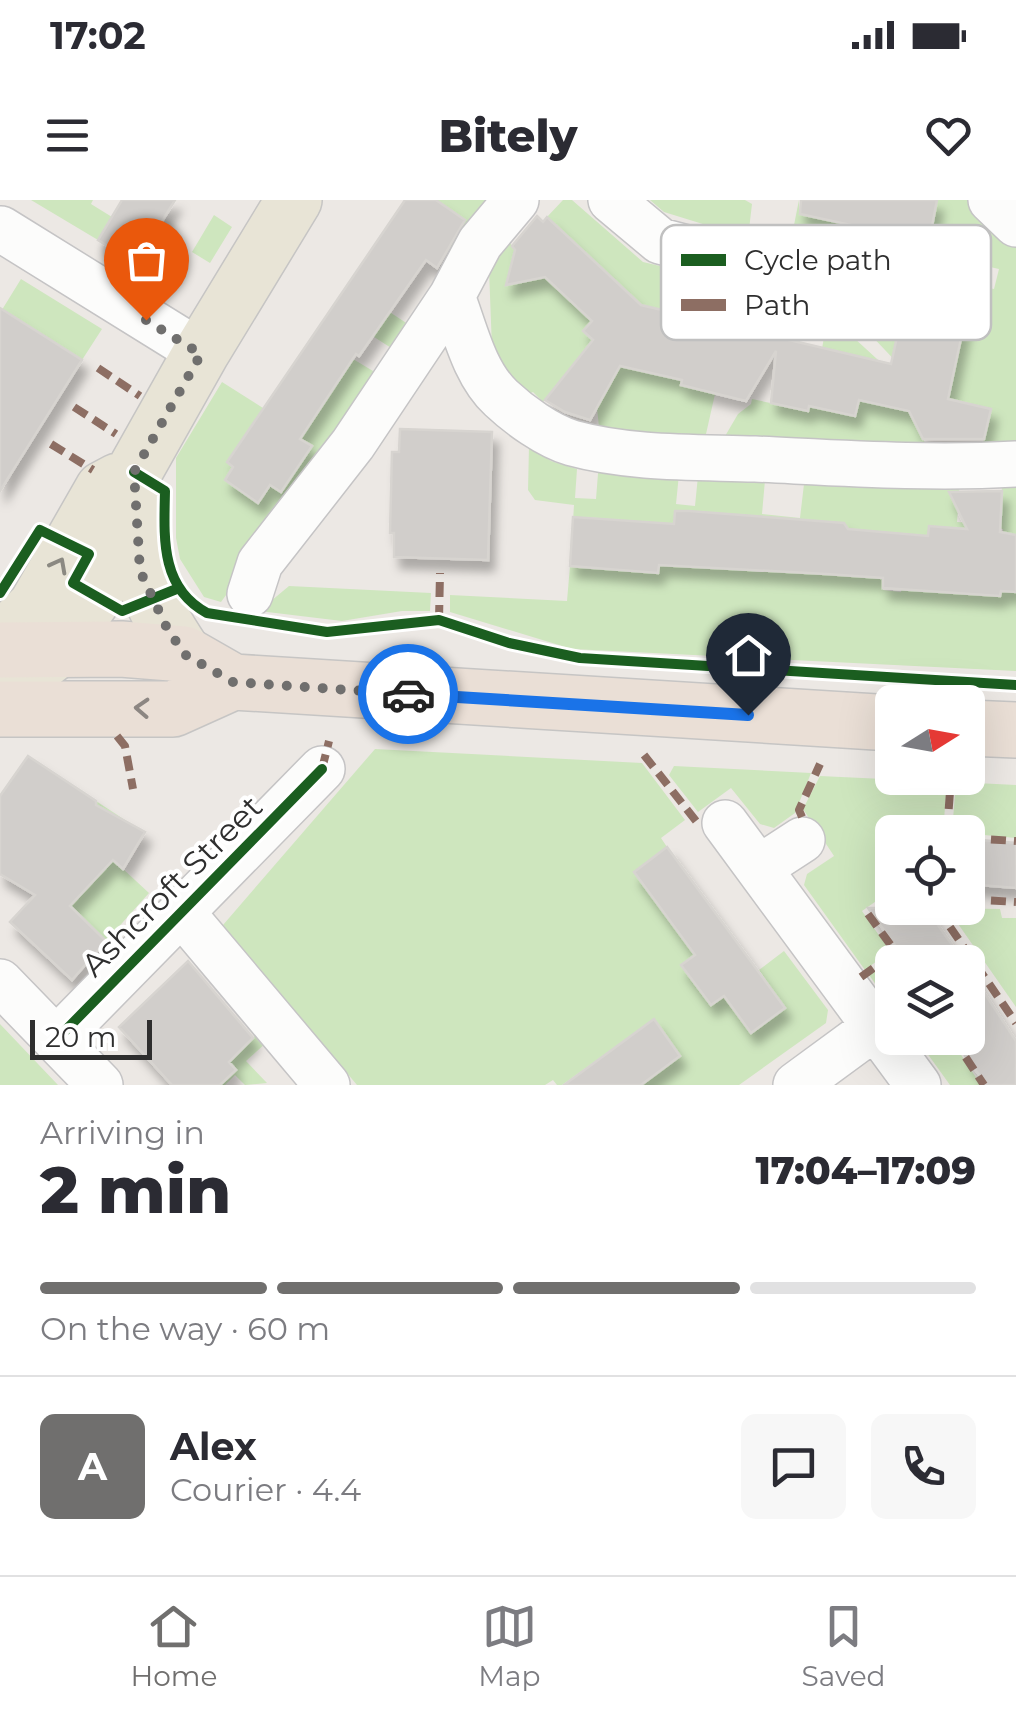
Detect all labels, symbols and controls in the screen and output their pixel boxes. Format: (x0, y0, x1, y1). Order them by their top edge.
text: 17:02 (50, 12, 146, 59)
icon: menu (40, 108, 95, 163)
text: Bitely (439, 108, 577, 163)
icon: heart (921, 108, 976, 163)
pin (104, 218, 189, 321)
legend (661, 225, 991, 340)
icon: bag (119, 233, 174, 288)
text: Cycle path (744, 243, 892, 277)
text: Path (744, 288, 811, 322)
one-way arrow (46, 557, 66, 575)
pin (706, 613, 791, 716)
icon: home (721, 628, 776, 683)
courier (358, 644, 458, 744)
icon: car (381, 667, 436, 722)
north arrow (875, 685, 985, 795)
map controls (875, 685, 985, 1055)
one-way arrow (133, 698, 149, 719)
street label: Ashcroft Street (73, 787, 270, 984)
button: locate (875, 815, 985, 925)
button: layers (875, 945, 985, 1055)
scale bar (30, 1015, 152, 1060)
text: 20 m (45, 1020, 116, 1054)
text: Arriving in (40, 1113, 205, 1152)
text: 17:04–17:09 (755, 1147, 976, 1194)
text: 2 min (40, 1150, 231, 1229)
text: On the way · 60 m (40, 1309, 330, 1348)
button: chat (741, 1414, 846, 1519)
button: phone (871, 1414, 976, 1519)
text: Alex (170, 1423, 257, 1470)
text: A (78, 1443, 107, 1490)
text: Courier · 4.4 (170, 1470, 361, 1509)
tab: Home (130, 1599, 217, 1693)
tab: Map (478, 1599, 541, 1693)
tab: Saved (801, 1599, 886, 1693)

